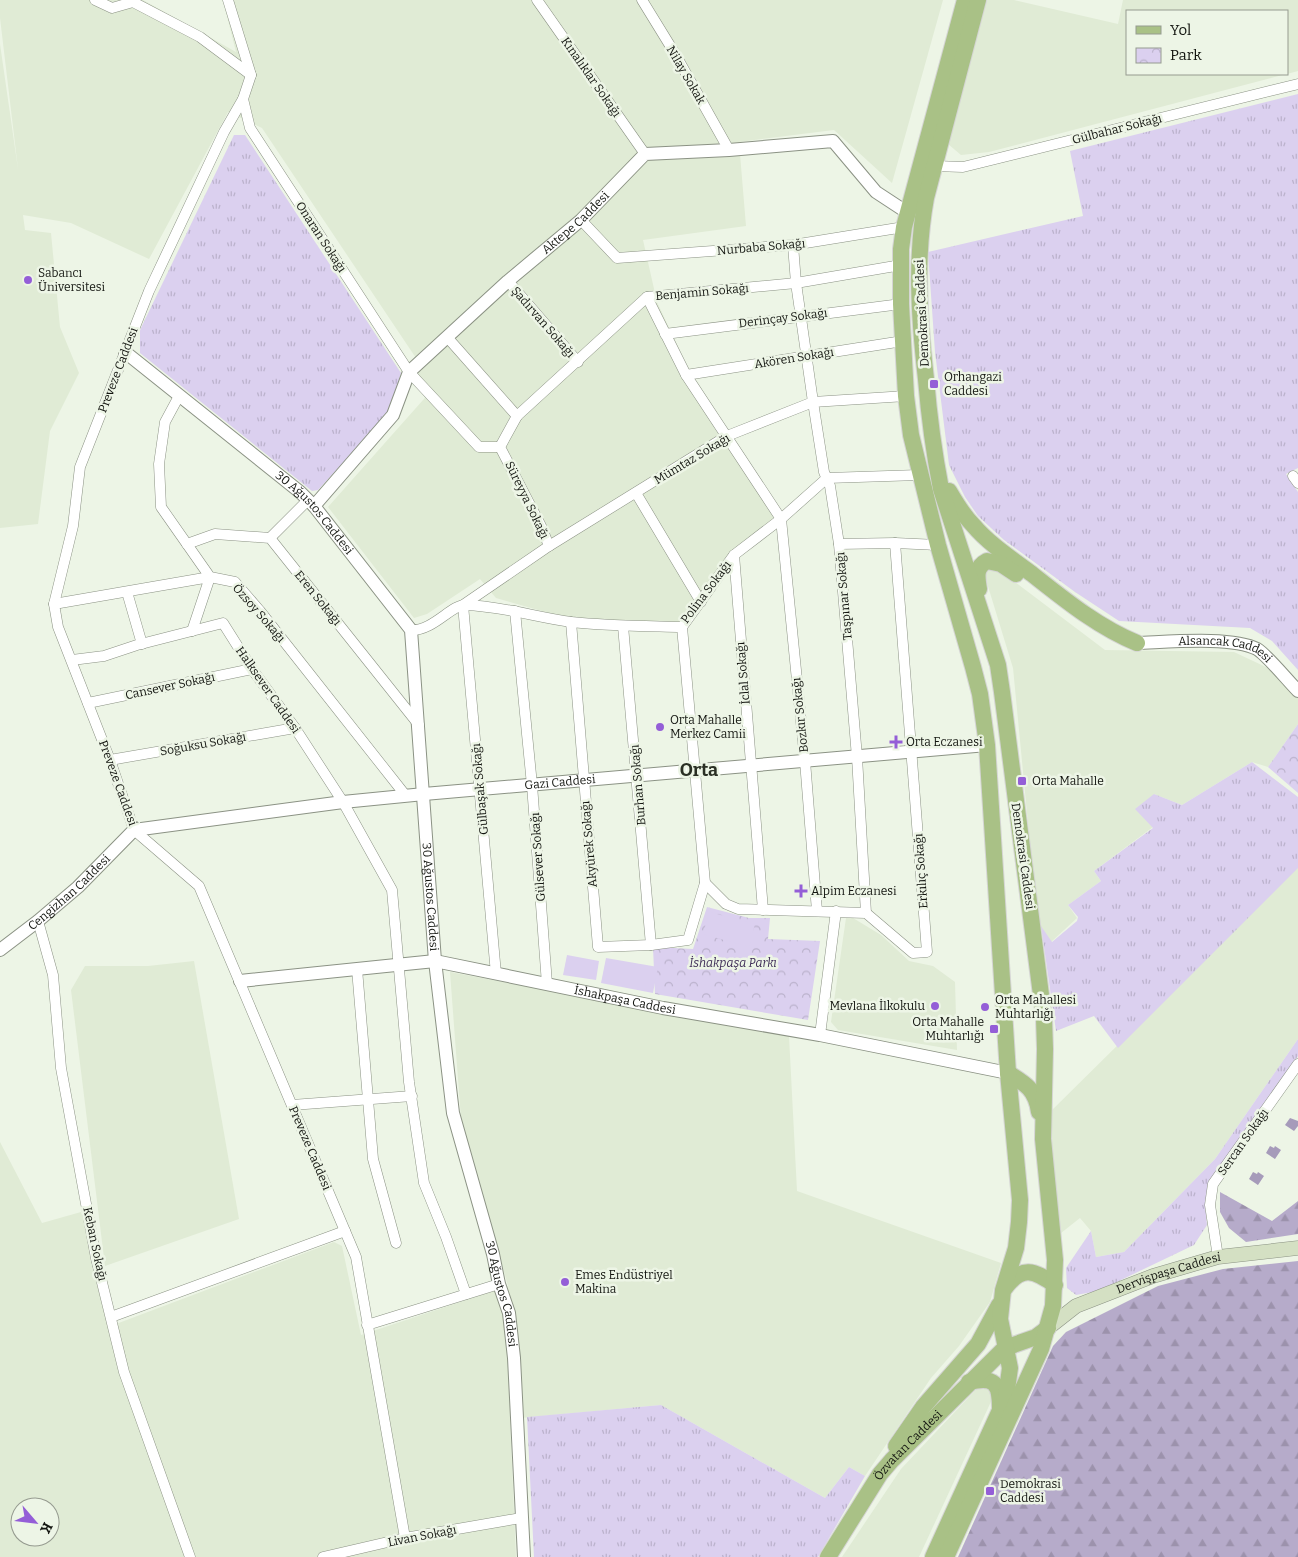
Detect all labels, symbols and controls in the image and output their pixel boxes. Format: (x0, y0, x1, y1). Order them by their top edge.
legend (1126, 10, 1288, 75)
text: Yol (1170, 21, 1191, 39)
street label: Kınalıklar Sokağı (558, 34, 624, 120)
street label: Nilay Sokak (664, 43, 708, 107)
text: Park (1170, 46, 1202, 64)
street label: Gülbahar Sokağı (1071, 111, 1164, 147)
street label: Aktepe Caddesi (539, 188, 612, 257)
street label: Onaran Sokağı (293, 199, 349, 275)
street label: Nurbaba Sokağı (716, 236, 806, 258)
street label: Demokrasi Caddesi (912, 259, 932, 367)
place label: Sabancı Üniversitesi (38, 266, 106, 294)
marker: Sabancı Üniversitesi (22, 274, 34, 286)
street label: Benjamin Sokağı (655, 281, 750, 303)
street label: Şadırvan Sokağı (508, 284, 578, 361)
street label: Derinçay Sokağı (738, 306, 829, 330)
street label: Preveze Caddesi (95, 325, 141, 414)
street label: Akören Sokağı (753, 345, 835, 371)
place label: Orhangazi Caddesi (944, 370, 1002, 398)
marker: Orhangazi Caddesi (928, 378, 940, 390)
street label: Mümtaz Sokağı (652, 431, 733, 487)
street label: Süreyya Sokağı (502, 459, 552, 541)
street label: 30 Ağustos Caddesi (273, 468, 356, 557)
street label: Taşpınar Sokağı (833, 551, 855, 641)
street label: Polina Sokağı (678, 558, 734, 626)
street label: Eren Sokağı (292, 568, 344, 628)
street label: Özsoy Sokağı (230, 580, 289, 645)
street label: Alsancak Caddesi (1178, 634, 1275, 666)
street label: İclal Sokağı (732, 641, 753, 705)
street label: Halksever Caddesi (233, 644, 303, 736)
street label: Cansever Sokağı (124, 670, 216, 702)
street label: Bozkır Sokağı (789, 676, 811, 753)
place label: Orta Mahalle Merkez Camii (670, 713, 746, 741)
marker: Orta Mahalle Merkez Camii (654, 721, 666, 733)
street label: Soğuksu Sokağı (159, 729, 248, 758)
place label: Orta Eczanesi (906, 735, 983, 749)
marker: Orta Eczanesi (890, 736, 902, 748)
street label: Preveze Caddesi (96, 738, 140, 828)
street label: Gülbaşak Sokağı (469, 742, 491, 835)
street label: Burhan Sokağı (627, 744, 649, 826)
district label: Orta (680, 759, 718, 781)
street label: Gazi Caddesi (524, 772, 597, 792)
place label: Orta Mahalle (1032, 774, 1104, 788)
marker: Orta Mahalle (1016, 775, 1028, 787)
street label: Akyürek Sokağı (578, 800, 600, 888)
street label: Demokrasi Caddesi (1009, 802, 1037, 911)
street label: Gülsever Sokağı (528, 812, 548, 902)
street label: Erkılıç Sokağı (911, 833, 931, 909)
street label: 30 Ağustos Caddesi (419, 842, 441, 952)
street label: Cengizhan Caddesi (25, 851, 113, 933)
place label: Alpim Eczanesi (811, 884, 897, 898)
marker: Alpim Eczanesi (795, 885, 807, 897)
park label: İshakpaşa Parkı (689, 955, 777, 970)
street label: İshakpaşa Caddesi (573, 982, 677, 1017)
place label: Orta Mahallesi Muhtarlığı (995, 993, 1077, 1021)
place label: Mevlana İlkokulu (830, 998, 926, 1013)
marker: Mevlana İlkokulu (929, 1000, 941, 1012)
marker: Orta Mahallesi Muhtarlığı (979, 1001, 991, 1013)
place label: Orta Mahalle Muhtarlığı (912, 1015, 984, 1043)
marker: Orta Mahalle Muhtarlığı (988, 1023, 1000, 1035)
street label: Preveze Caddesi (286, 1104, 334, 1193)
street label: Sercan Sokağı (1215, 1106, 1271, 1178)
street label: Keban Sokağı (80, 1206, 110, 1283)
street label: 30 Ağustos Caddesi (483, 1239, 520, 1348)
street label: Dervişpaşa Caddesi (1114, 1250, 1222, 1297)
place label: Emes Endüstriyel Makina (575, 1268, 673, 1296)
marker: Emes Endüstriyel Makina (559, 1276, 571, 1288)
street label: Özvatan Caddesi (870, 1407, 945, 1483)
place label: Demokrasi Caddesi (1000, 1477, 1061, 1505)
marker: Demokrasi Caddesi (984, 1485, 996, 1497)
north arrow (10, 1497, 60, 1547)
text: K (36, 1519, 56, 1536)
street label: Livan Sokağı (387, 1522, 458, 1550)

